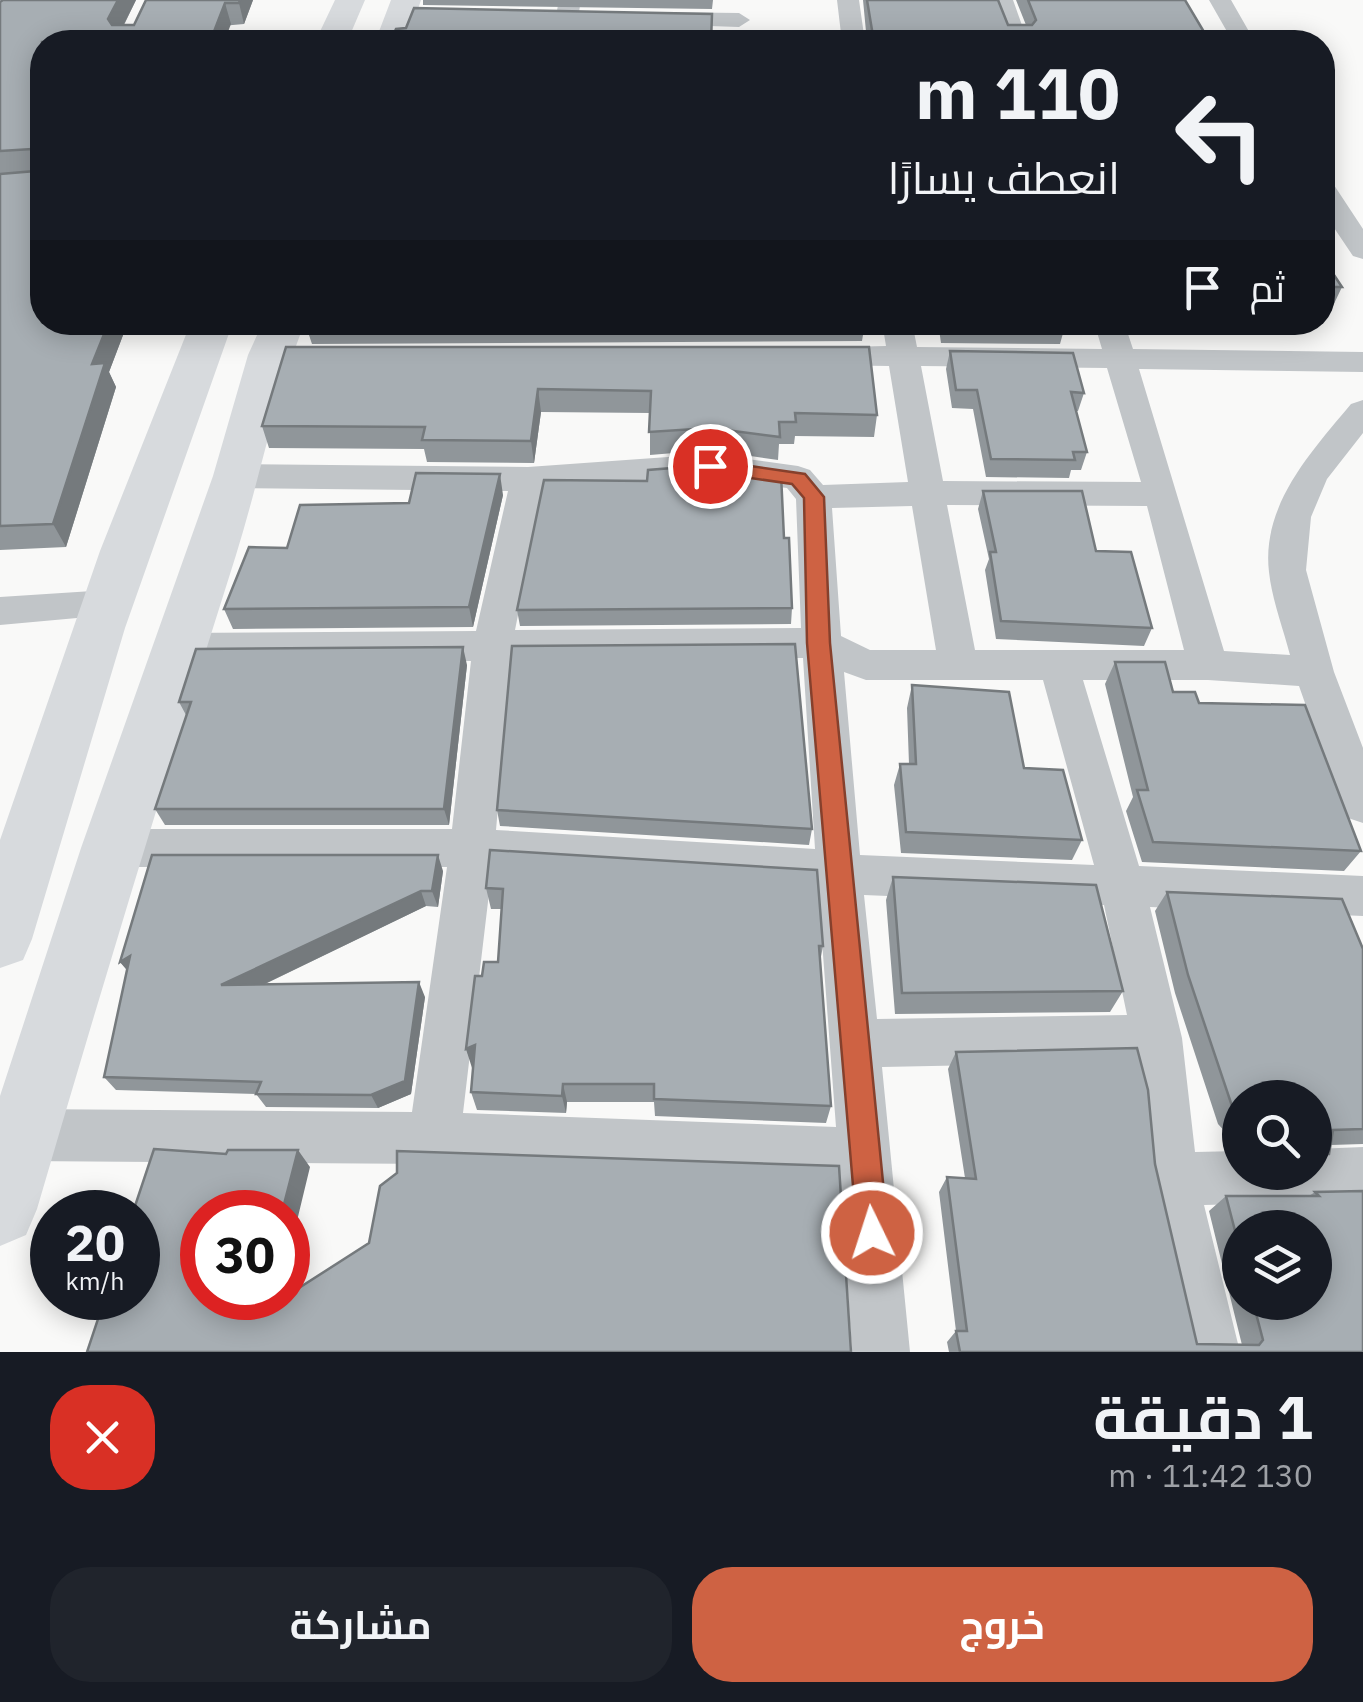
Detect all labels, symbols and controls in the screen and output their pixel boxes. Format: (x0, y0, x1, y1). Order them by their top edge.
text: 110 m (915, 47, 1120, 138)
icon: left (1155, 70, 1285, 200)
text: انعطف يسارًا (888, 148, 1120, 206)
icon: arrive (1175, 260, 1230, 315)
text: ثم (1250, 263, 1285, 312)
pin (668, 424, 753, 509)
icon: arrive (683, 439, 738, 494)
map controls (1222, 1080, 1332, 1320)
button: search (1222, 1080, 1332, 1190)
position arrow (820, 1181, 924, 1285)
speed limit sign: 30 (180, 1190, 310, 1320)
text: 20 (65, 1210, 125, 1275)
button: layers (1222, 1210, 1332, 1320)
text: km/h (66, 1264, 124, 1297)
text: 1 دقيقة (1093, 1377, 1313, 1456)
button: close (50, 1385, 155, 1490)
text: 130 m · 11:42 (1108, 1454, 1313, 1496)
button: مشاركة (50, 1567, 672, 1682)
button: خروج (692, 1567, 1313, 1682)

